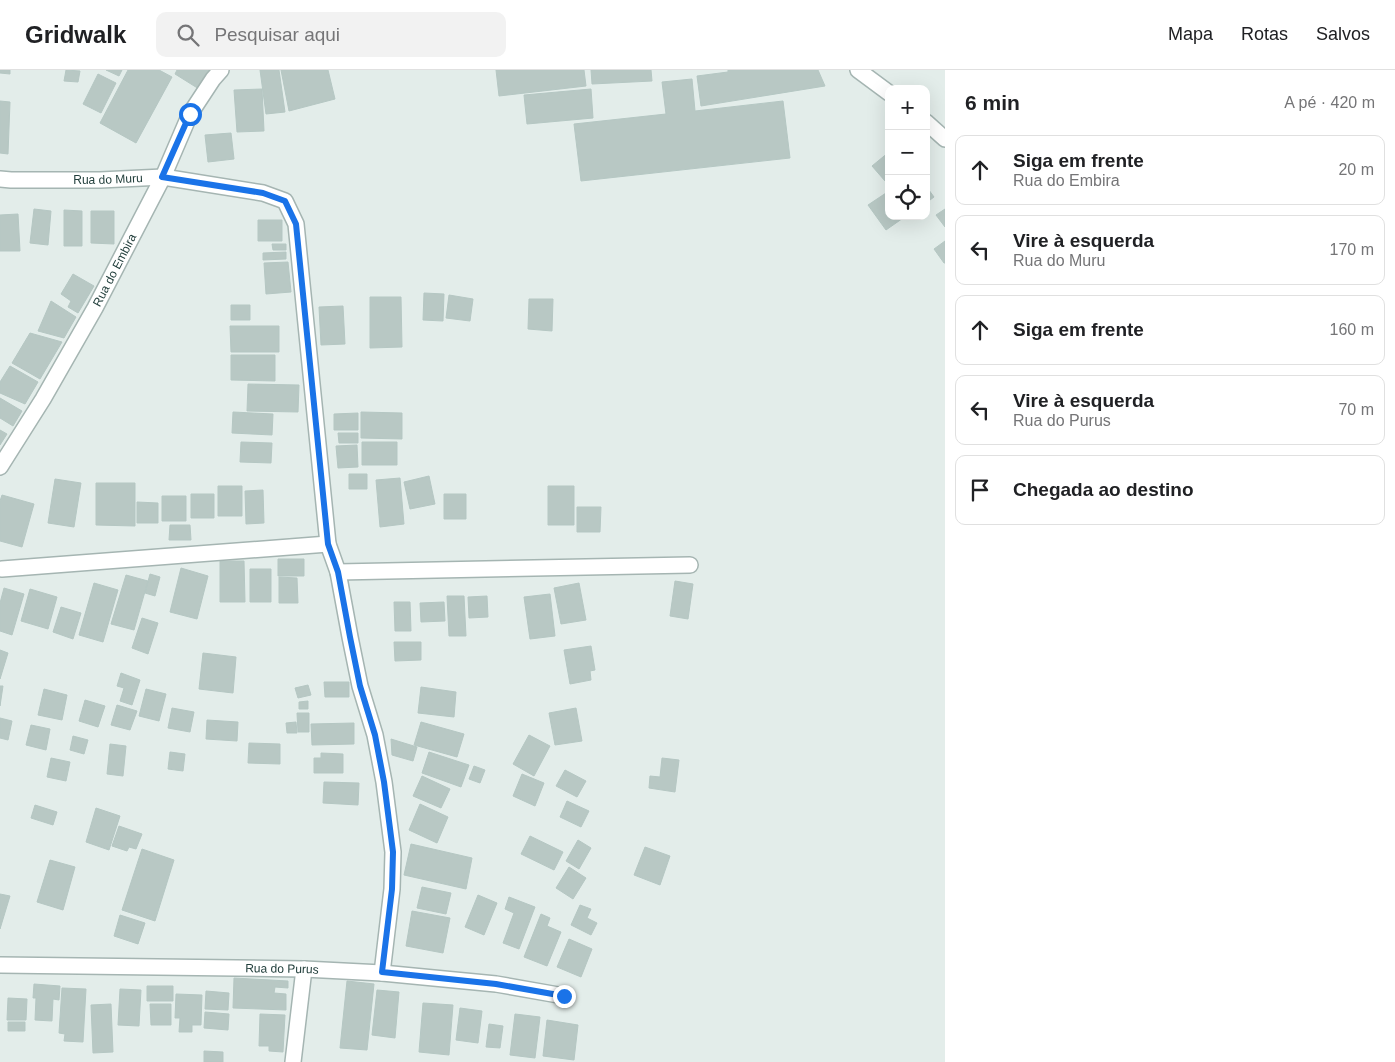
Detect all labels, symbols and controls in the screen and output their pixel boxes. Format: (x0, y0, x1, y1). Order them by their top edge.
search box (156, 12, 506, 57)
text: Gridwalk (25, 21, 126, 48)
icon: search (174, 21, 202, 49)
text: Pesquisar aqui (214, 24, 340, 45)
text: Mapa (1168, 24, 1213, 44)
text: Rotas (1241, 24, 1288, 44)
text: Salvos (1316, 24, 1370, 44)
map controls (885, 85, 930, 220)
button: + (885, 85, 930, 130)
text: 6 min (965, 91, 1020, 114)
text: A pé · 420 m (1284, 94, 1375, 111)
route start (179, 103, 202, 126)
button: − (885, 130, 930, 175)
text: Siga em frente (1013, 150, 1144, 171)
icon: ahead (966, 156, 994, 184)
text: 20 m (1338, 161, 1374, 178)
street label: Rua do Muru (73, 171, 143, 187)
text: Rua do Embira (1013, 172, 1120, 189)
button: locate (885, 175, 930, 220)
text: Vire à esquerda (1013, 230, 1154, 251)
street label: Rua do Embira (90, 231, 140, 309)
icon: left (966, 236, 994, 264)
text: 170 m (1330, 241, 1374, 258)
text: Rua do Muru (1013, 252, 1106, 269)
icon: ahead (966, 316, 994, 344)
text: Siga em frente (1013, 319, 1144, 340)
text: 160 m (1330, 321, 1374, 338)
text: Vire à esquerda (1013, 390, 1154, 411)
icon: left (966, 396, 994, 424)
text: 70 m (1338, 401, 1374, 418)
text: Rua do Purus (1013, 412, 1111, 429)
icon: arrive (966, 476, 994, 504)
text: Chegada ao destino (1013, 479, 1194, 500)
street label: Rua do Purus (245, 961, 319, 977)
route end (553, 985, 576, 1008)

